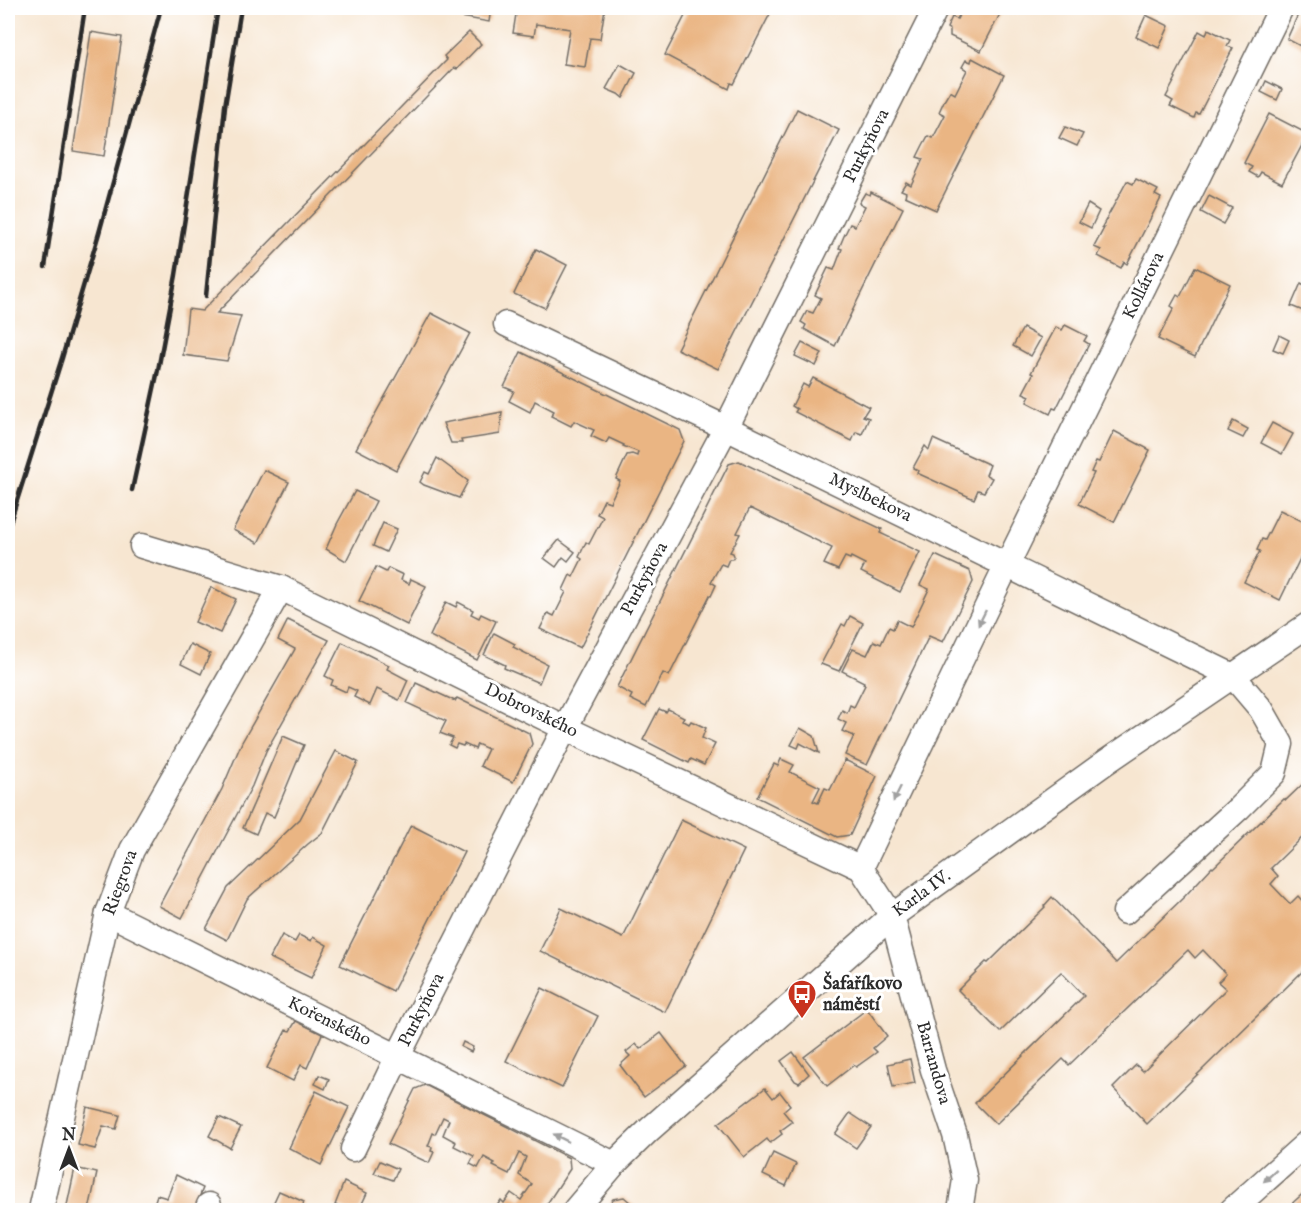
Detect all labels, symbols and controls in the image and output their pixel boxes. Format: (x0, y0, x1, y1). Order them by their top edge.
street label: Purkyňova (839, 105, 895, 187)
street label: Kollárova (1118, 248, 1170, 323)
street label: Myslbekova (825, 468, 915, 528)
street label: Purkyňova (616, 538, 674, 620)
one-way arrow (977, 609, 987, 626)
street label: Dobrovského (480, 678, 582, 744)
one-way arrow (893, 785, 902, 802)
street label: Riegrova (99, 847, 144, 919)
street label: Karla IV. (888, 865, 956, 923)
street label: Purkyňova (394, 969, 450, 1051)
place label: Šafaříkovo náměstí (823, 971, 903, 1017)
bus stop icon: Šafaříkovo náměstí (786, 978, 818, 1020)
street label: Kořenského (283, 992, 375, 1052)
street label: Barrandova (910, 1019, 956, 1107)
north arrow (39, 1119, 99, 1179)
text: N (61, 1126, 76, 1146)
one-way arrow (553, 1133, 570, 1142)
one-way arrow (1263, 1169, 1278, 1182)

